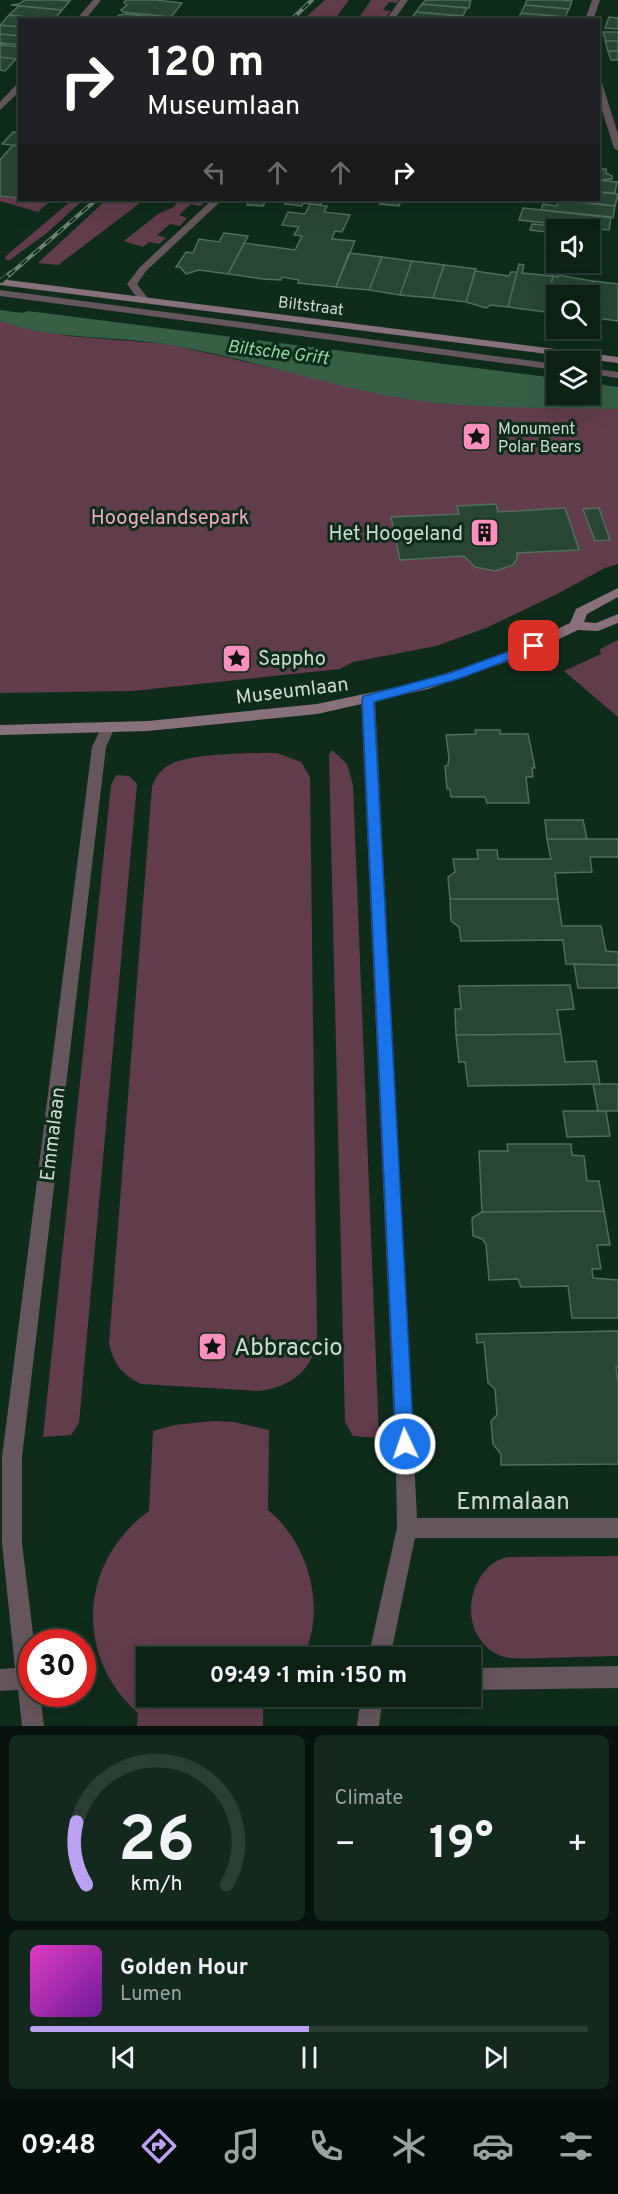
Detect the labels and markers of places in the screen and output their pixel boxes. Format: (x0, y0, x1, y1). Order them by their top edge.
place label: Monument Polar Bears (498, 420, 581, 458)
place icon: Monument Polar Bears (461, 421, 493, 453)
building icon: Het Hoogeland (468, 517, 500, 549)
place label: Het Hoogeland (328, 522, 463, 548)
pin (508, 620, 559, 671)
place icon: Sappho (221, 642, 253, 674)
place label: Sappho (258, 647, 326, 673)
place icon: Abbraccio (197, 1331, 229, 1363)
place label: Abbraccio (234, 1334, 343, 1364)

